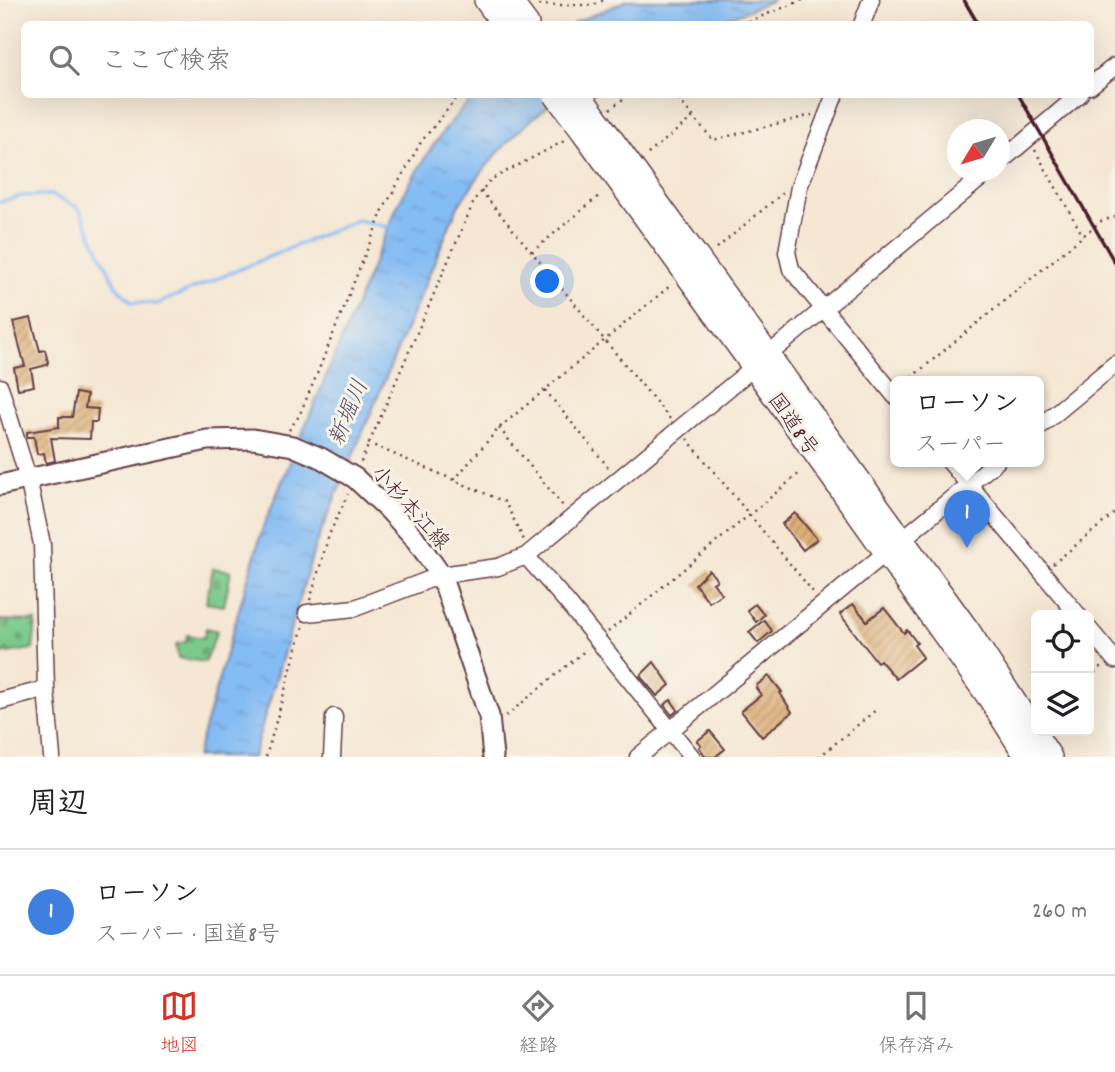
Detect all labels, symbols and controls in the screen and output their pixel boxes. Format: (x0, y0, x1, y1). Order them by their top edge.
search box (21, 21, 1094, 98)
icon: search (45, 41, 83, 79)
text: ここで検索 (101, 44, 231, 81)
north arrow (947, 119, 1010, 182)
your location (530, 264, 564, 298)
water label: 新堀川 (322, 375, 379, 452)
popup (890, 376, 1044, 467)
text: ローソン (915, 387, 1019, 424)
street label: 国道8号 (759, 388, 824, 464)
text: スーパー (915, 430, 1006, 463)
street label: 小杉本江線 (362, 460, 455, 558)
pin: 1 (944, 490, 990, 548)
map controls (1031, 610, 1094, 736)
button: locate (1031, 610, 1094, 673)
button: layers (1031, 673, 1094, 736)
text: 周辺 (28, 785, 88, 828)
text: ローソン (95, 877, 199, 914)
text: 1 (48, 896, 54, 929)
text: 260 m (1032, 896, 1087, 929)
text: スーパー · 国道8号 (95, 920, 280, 953)
tab: 地図 (160, 987, 199, 1061)
tab: 経路 (519, 987, 558, 1061)
tab: 保存済み (878, 987, 955, 1061)

